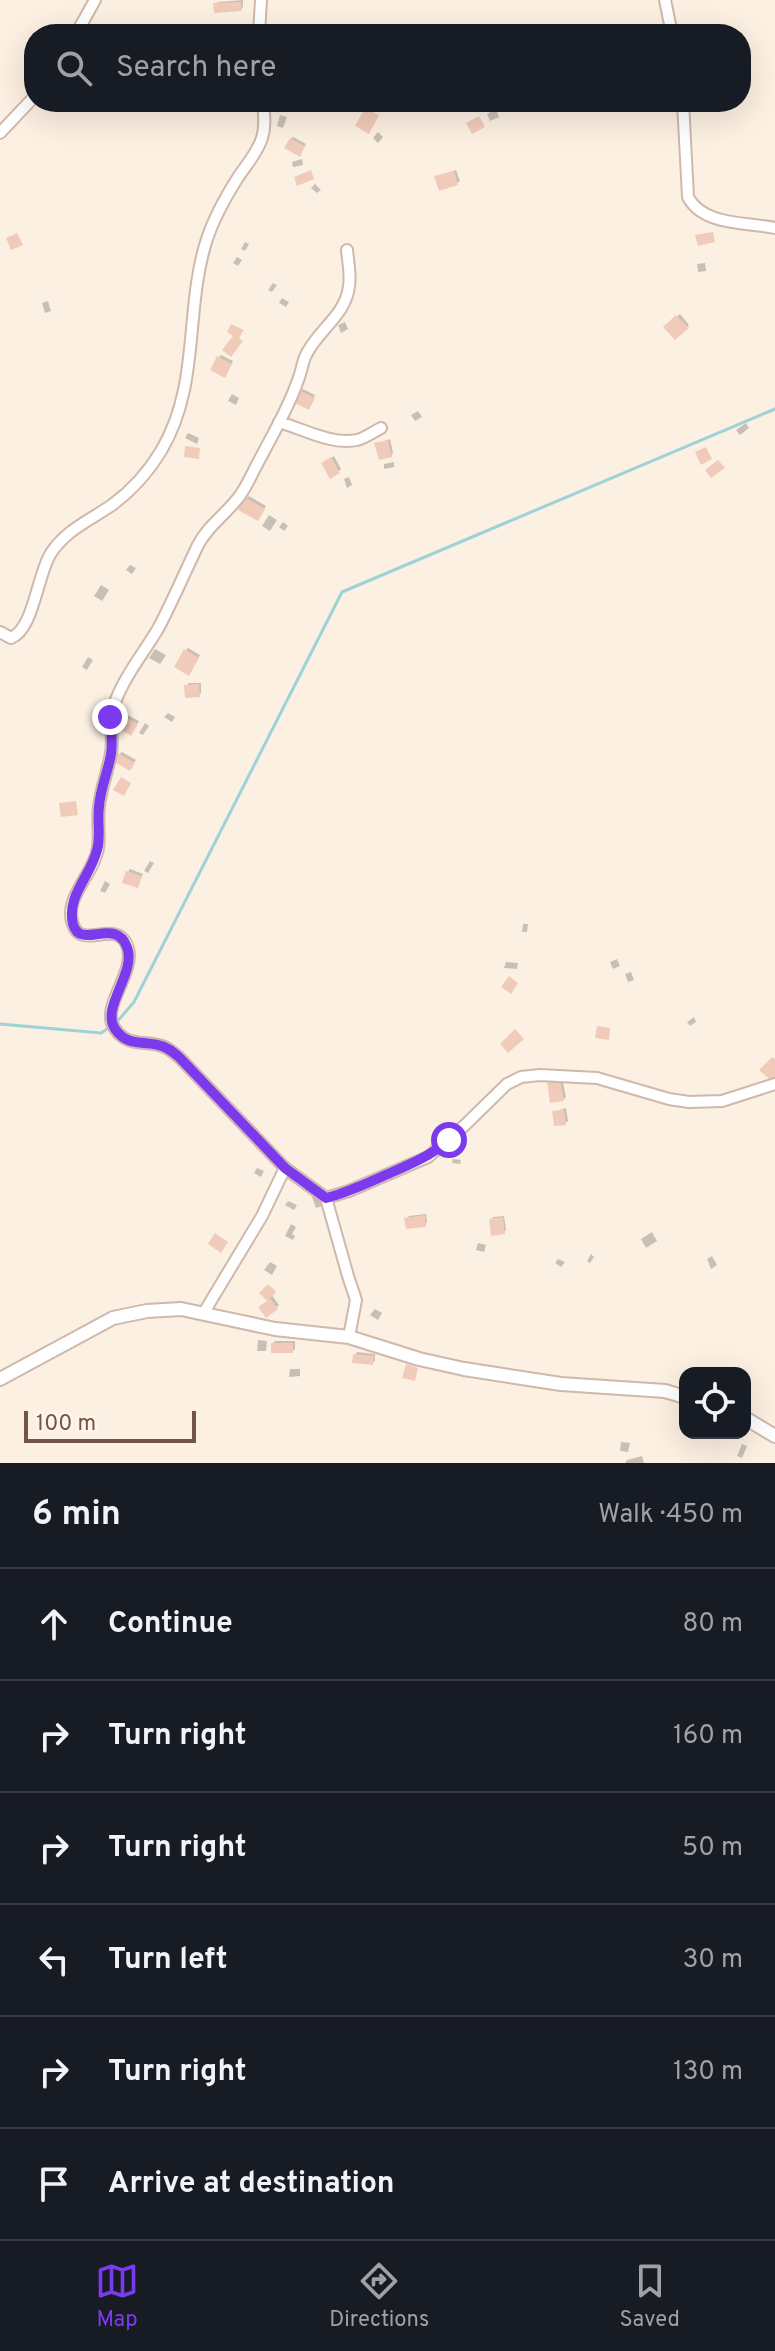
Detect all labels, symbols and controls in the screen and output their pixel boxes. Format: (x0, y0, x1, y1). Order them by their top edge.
search box (24, 24, 751, 112)
icon: search (52, 46, 96, 90)
text: Search here (116, 50, 276, 87)
route end (92, 699, 128, 735)
route start (431, 1122, 467, 1158)
map controls (679, 1367, 751, 1439)
button: locate (679, 1367, 751, 1439)
scale bar (24, 1407, 196, 1443)
text: 100 m (36, 1411, 96, 1438)
text: 6 min (32, 1494, 121, 1537)
text: Walk · 450 m (598, 1499, 743, 1532)
icon: ahead (32, 1602, 76, 1646)
text: Continue (108, 1606, 233, 1643)
text: 80 m (683, 1608, 743, 1641)
icon: right (32, 1714, 76, 1758)
text: Turn right (108, 1718, 246, 1755)
text: 160 m (673, 1720, 743, 1753)
icon: right (32, 1826, 76, 1870)
text: Turn right (108, 1830, 246, 1867)
text: 50 m (682, 1832, 743, 1865)
icon: left (32, 1938, 76, 1982)
text: Turn left (108, 1942, 228, 1979)
text: 30 m (683, 1944, 743, 1977)
icon: right (32, 2050, 76, 2094)
text: Turn right (108, 2054, 246, 2091)
text: 130 m (673, 2056, 743, 2089)
icon: arrive (32, 2162, 76, 2206)
text: Arrive at destination (108, 2166, 394, 2203)
tab: Map (95, 2259, 139, 2334)
tab: Directions (329, 2259, 429, 2334)
tab: Saved (619, 2259, 680, 2334)

